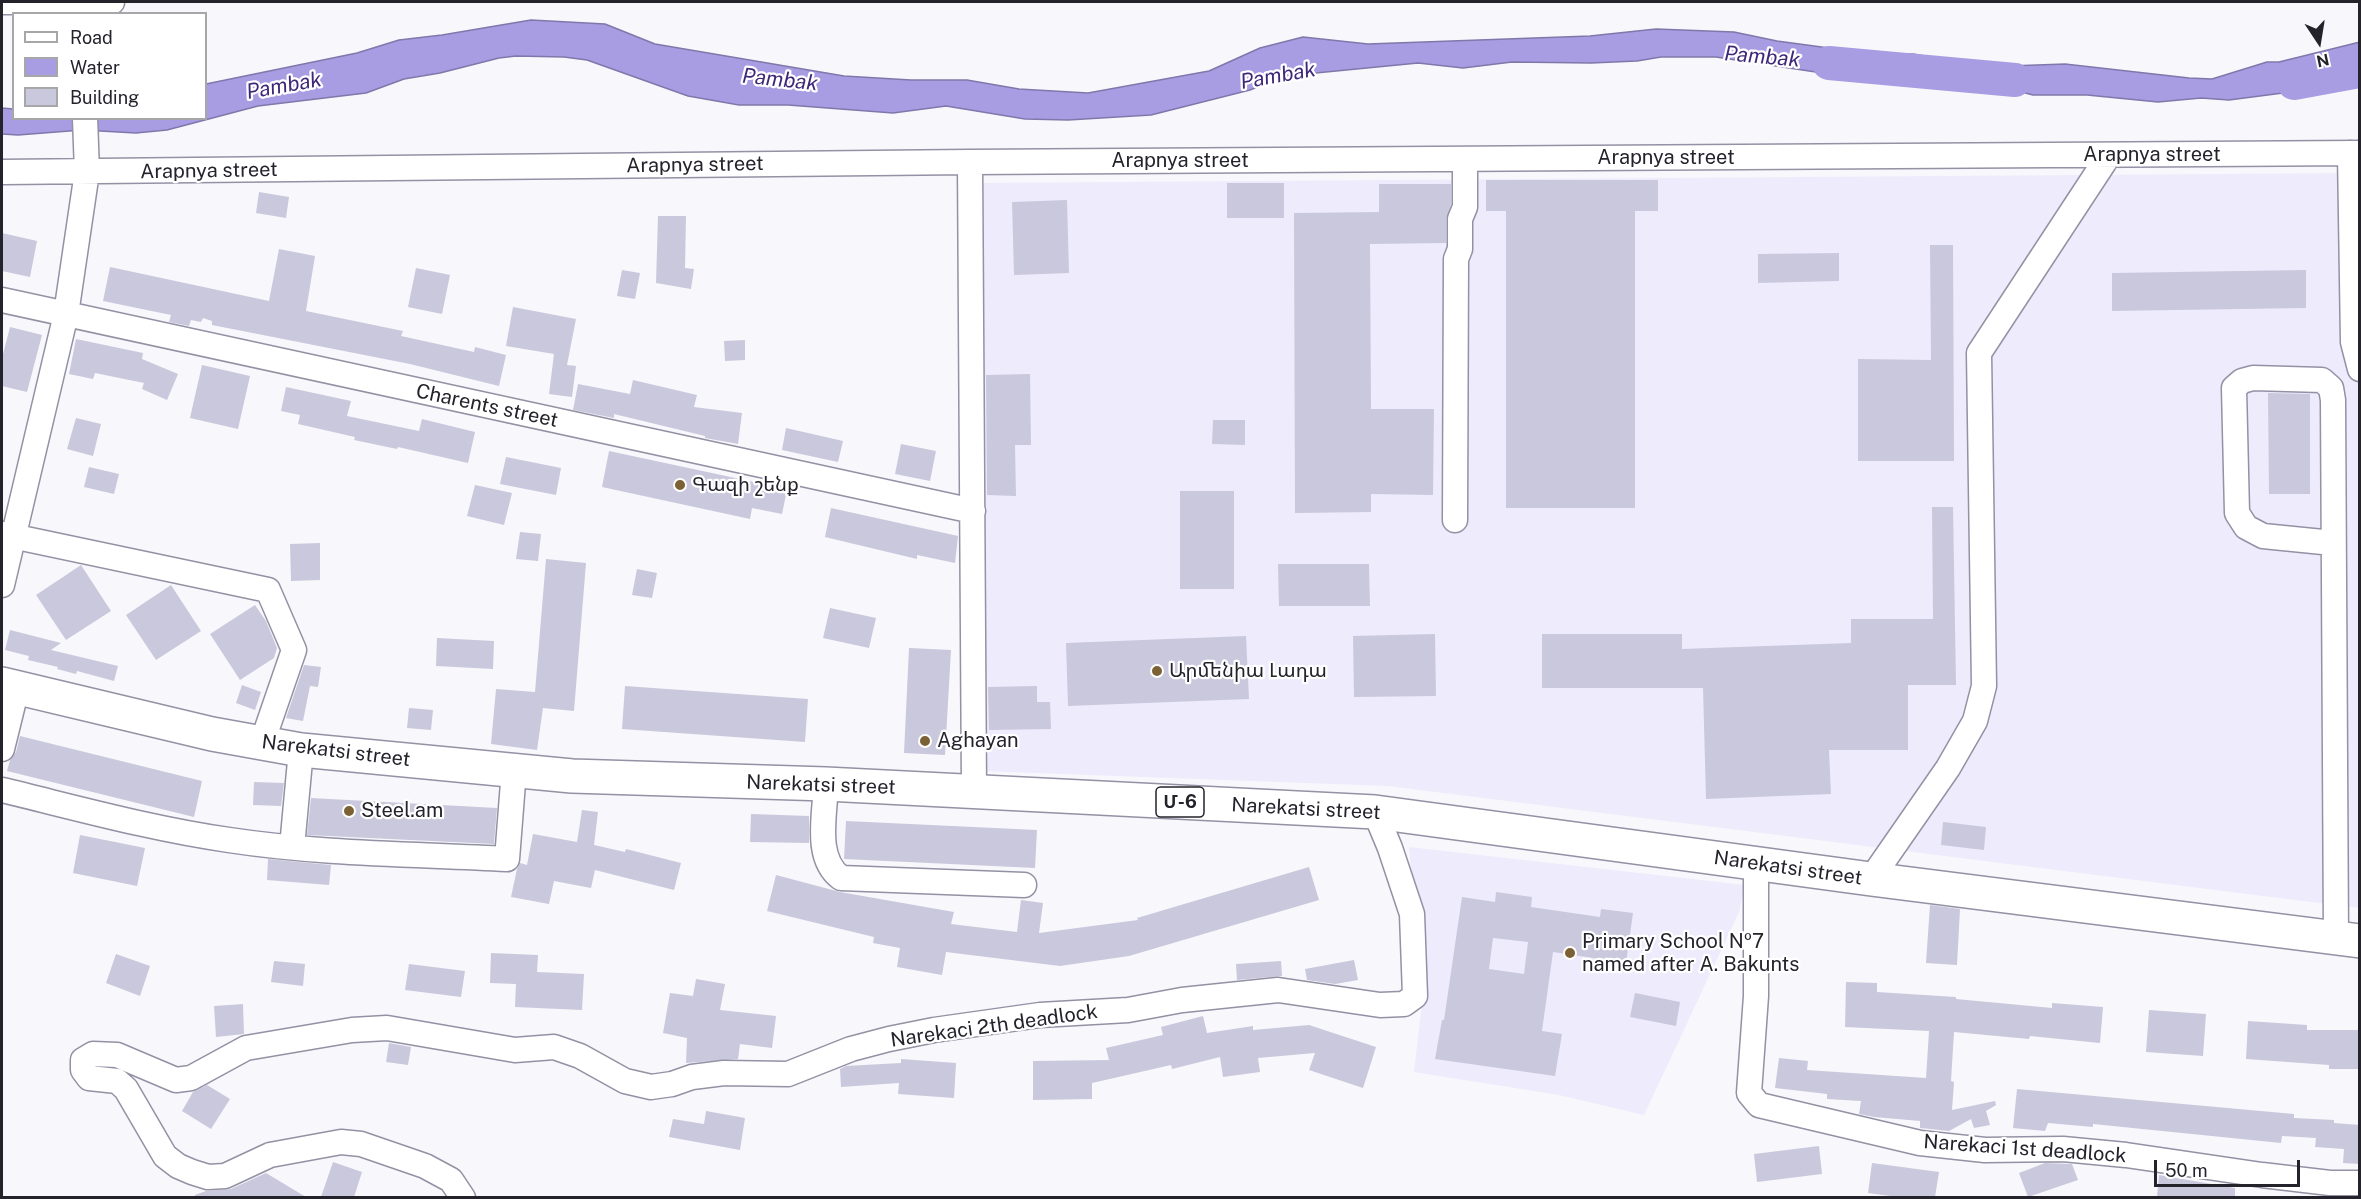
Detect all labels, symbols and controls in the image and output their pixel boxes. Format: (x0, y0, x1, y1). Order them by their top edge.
legend (12, 12, 207, 120)
north arrow (2289, 12, 2349, 72)
text: Road (70, 27, 113, 48)
water label: Pambak (1723, 41, 1801, 73)
text: N (2315, 50, 2331, 71)
text: Water (70, 57, 120, 78)
water label: Pambak (1238, 57, 1318, 95)
water label: Pambak (741, 64, 819, 96)
water label: Pambak (244, 67, 324, 105)
text: Building (70, 87, 139, 108)
street label: Arapnya street (2083, 143, 2221, 167)
street label: Arapnya street (1597, 146, 1735, 170)
street label: Arapnya street (1111, 149, 1249, 173)
street label: Arapnya street (626, 152, 764, 178)
street label: Arapnya street (140, 158, 278, 184)
street label: Charents street (414, 379, 560, 433)
place label: Գազի շենք (692, 473, 799, 497)
marker: Գազի շենք (673, 478, 687, 492)
place label: Արմենիա Լադա (1169, 659, 1327, 683)
marker: Արմենիա Լադա (1150, 664, 1164, 678)
place label: Aghayan (937, 729, 1019, 753)
street label: Narekatsi street (260, 730, 412, 772)
marker: Aghayan (918, 734, 932, 748)
street label: Narekatsi street (746, 770, 896, 800)
road number: Մ-6 (1156, 787, 1204, 817)
street label: Narekatsi street (1231, 793, 1381, 825)
place label: Steel.am (361, 799, 443, 823)
marker: Steel.am (342, 804, 356, 818)
street label: Narekatsi street (1712, 846, 1864, 890)
place label: Primary School №7 named after A. Bakunts (1582, 930, 1799, 977)
marker: Primary School №7 named after A. Bakunts (1563, 946, 1577, 960)
street label: Narekaci 2th deadlock (889, 1000, 1099, 1052)
street label: Narekaci 1st deadlock (1923, 1130, 2127, 1168)
scale bar (2157, 1148, 2302, 1186)
text: 50 m (2165, 1160, 2208, 1181)

